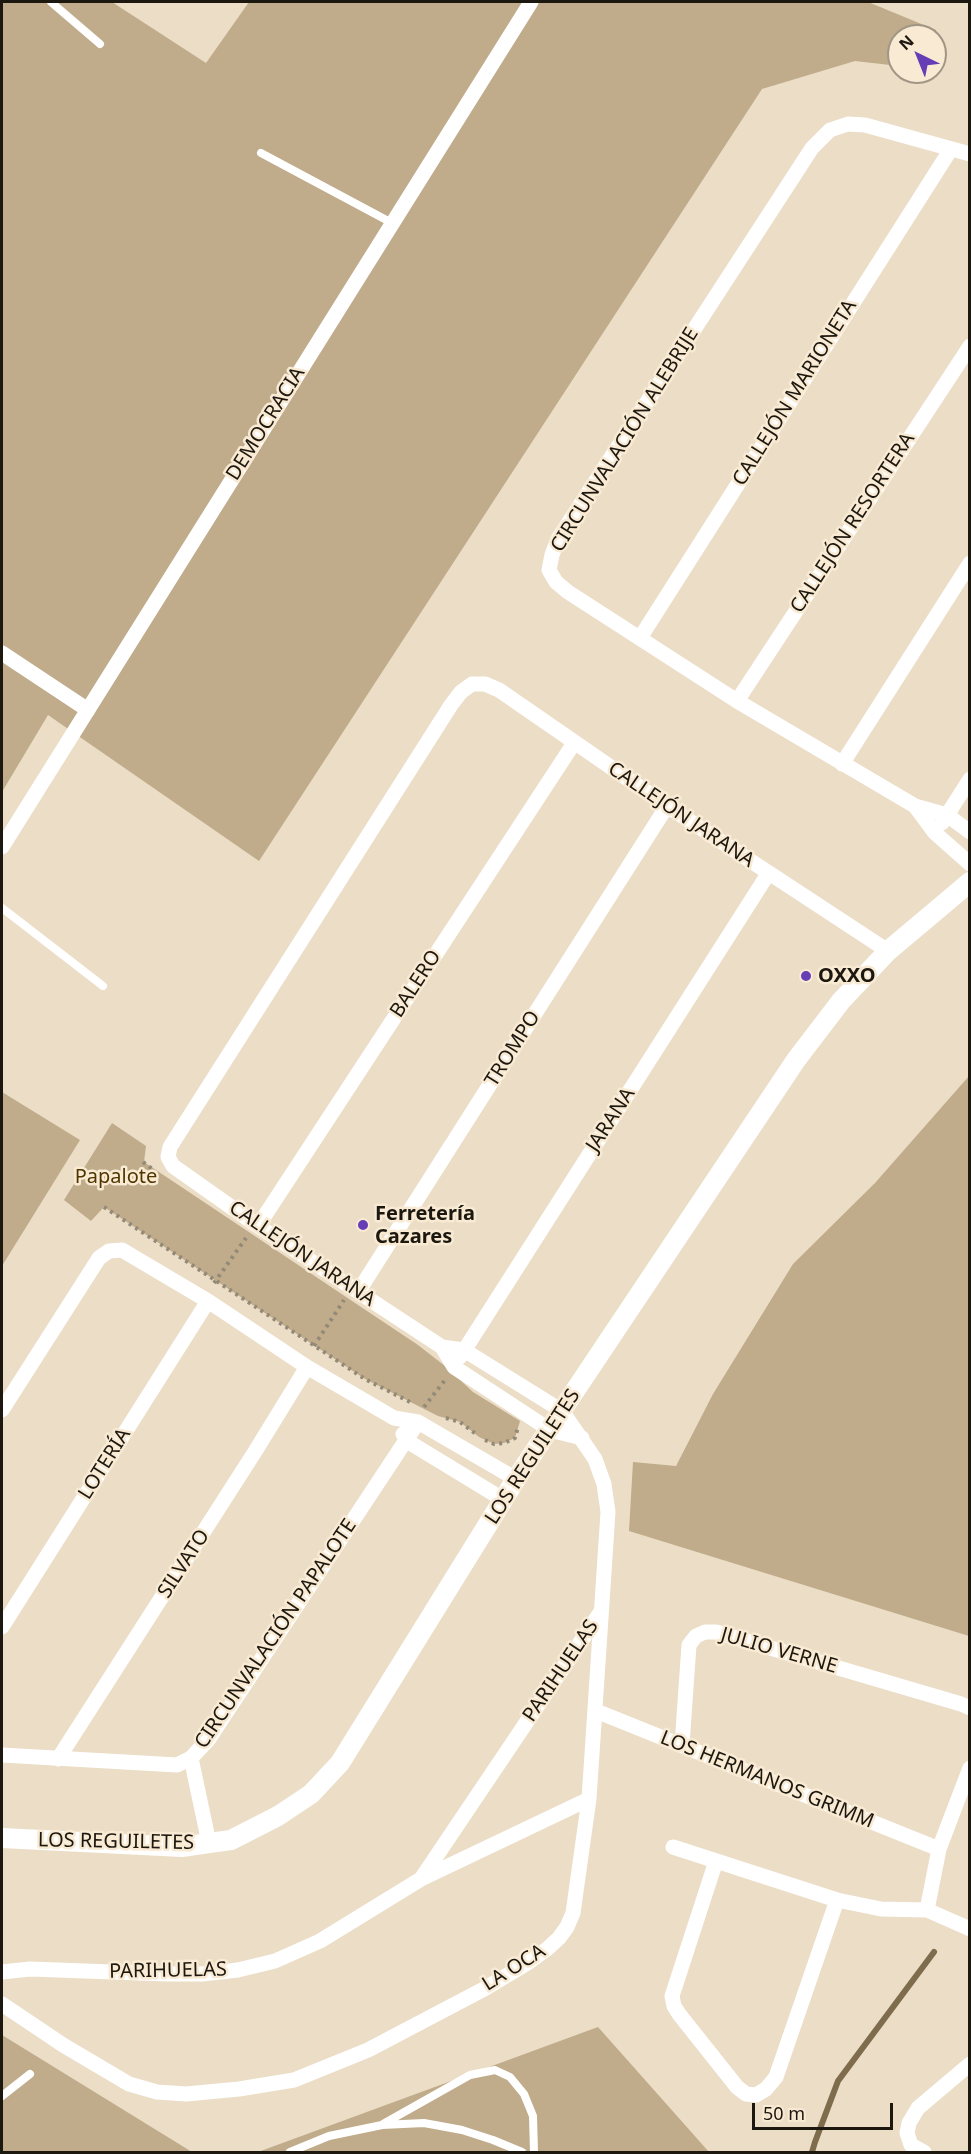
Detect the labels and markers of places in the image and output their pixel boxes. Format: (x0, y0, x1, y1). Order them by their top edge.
place label: OXXO (818, 964, 876, 988)
marker: OXXO (799, 969, 813, 983)
place label: Ferretería Cazares (375, 1202, 475, 1249)
marker: Ferretería Cazares (356, 1218, 370, 1232)

